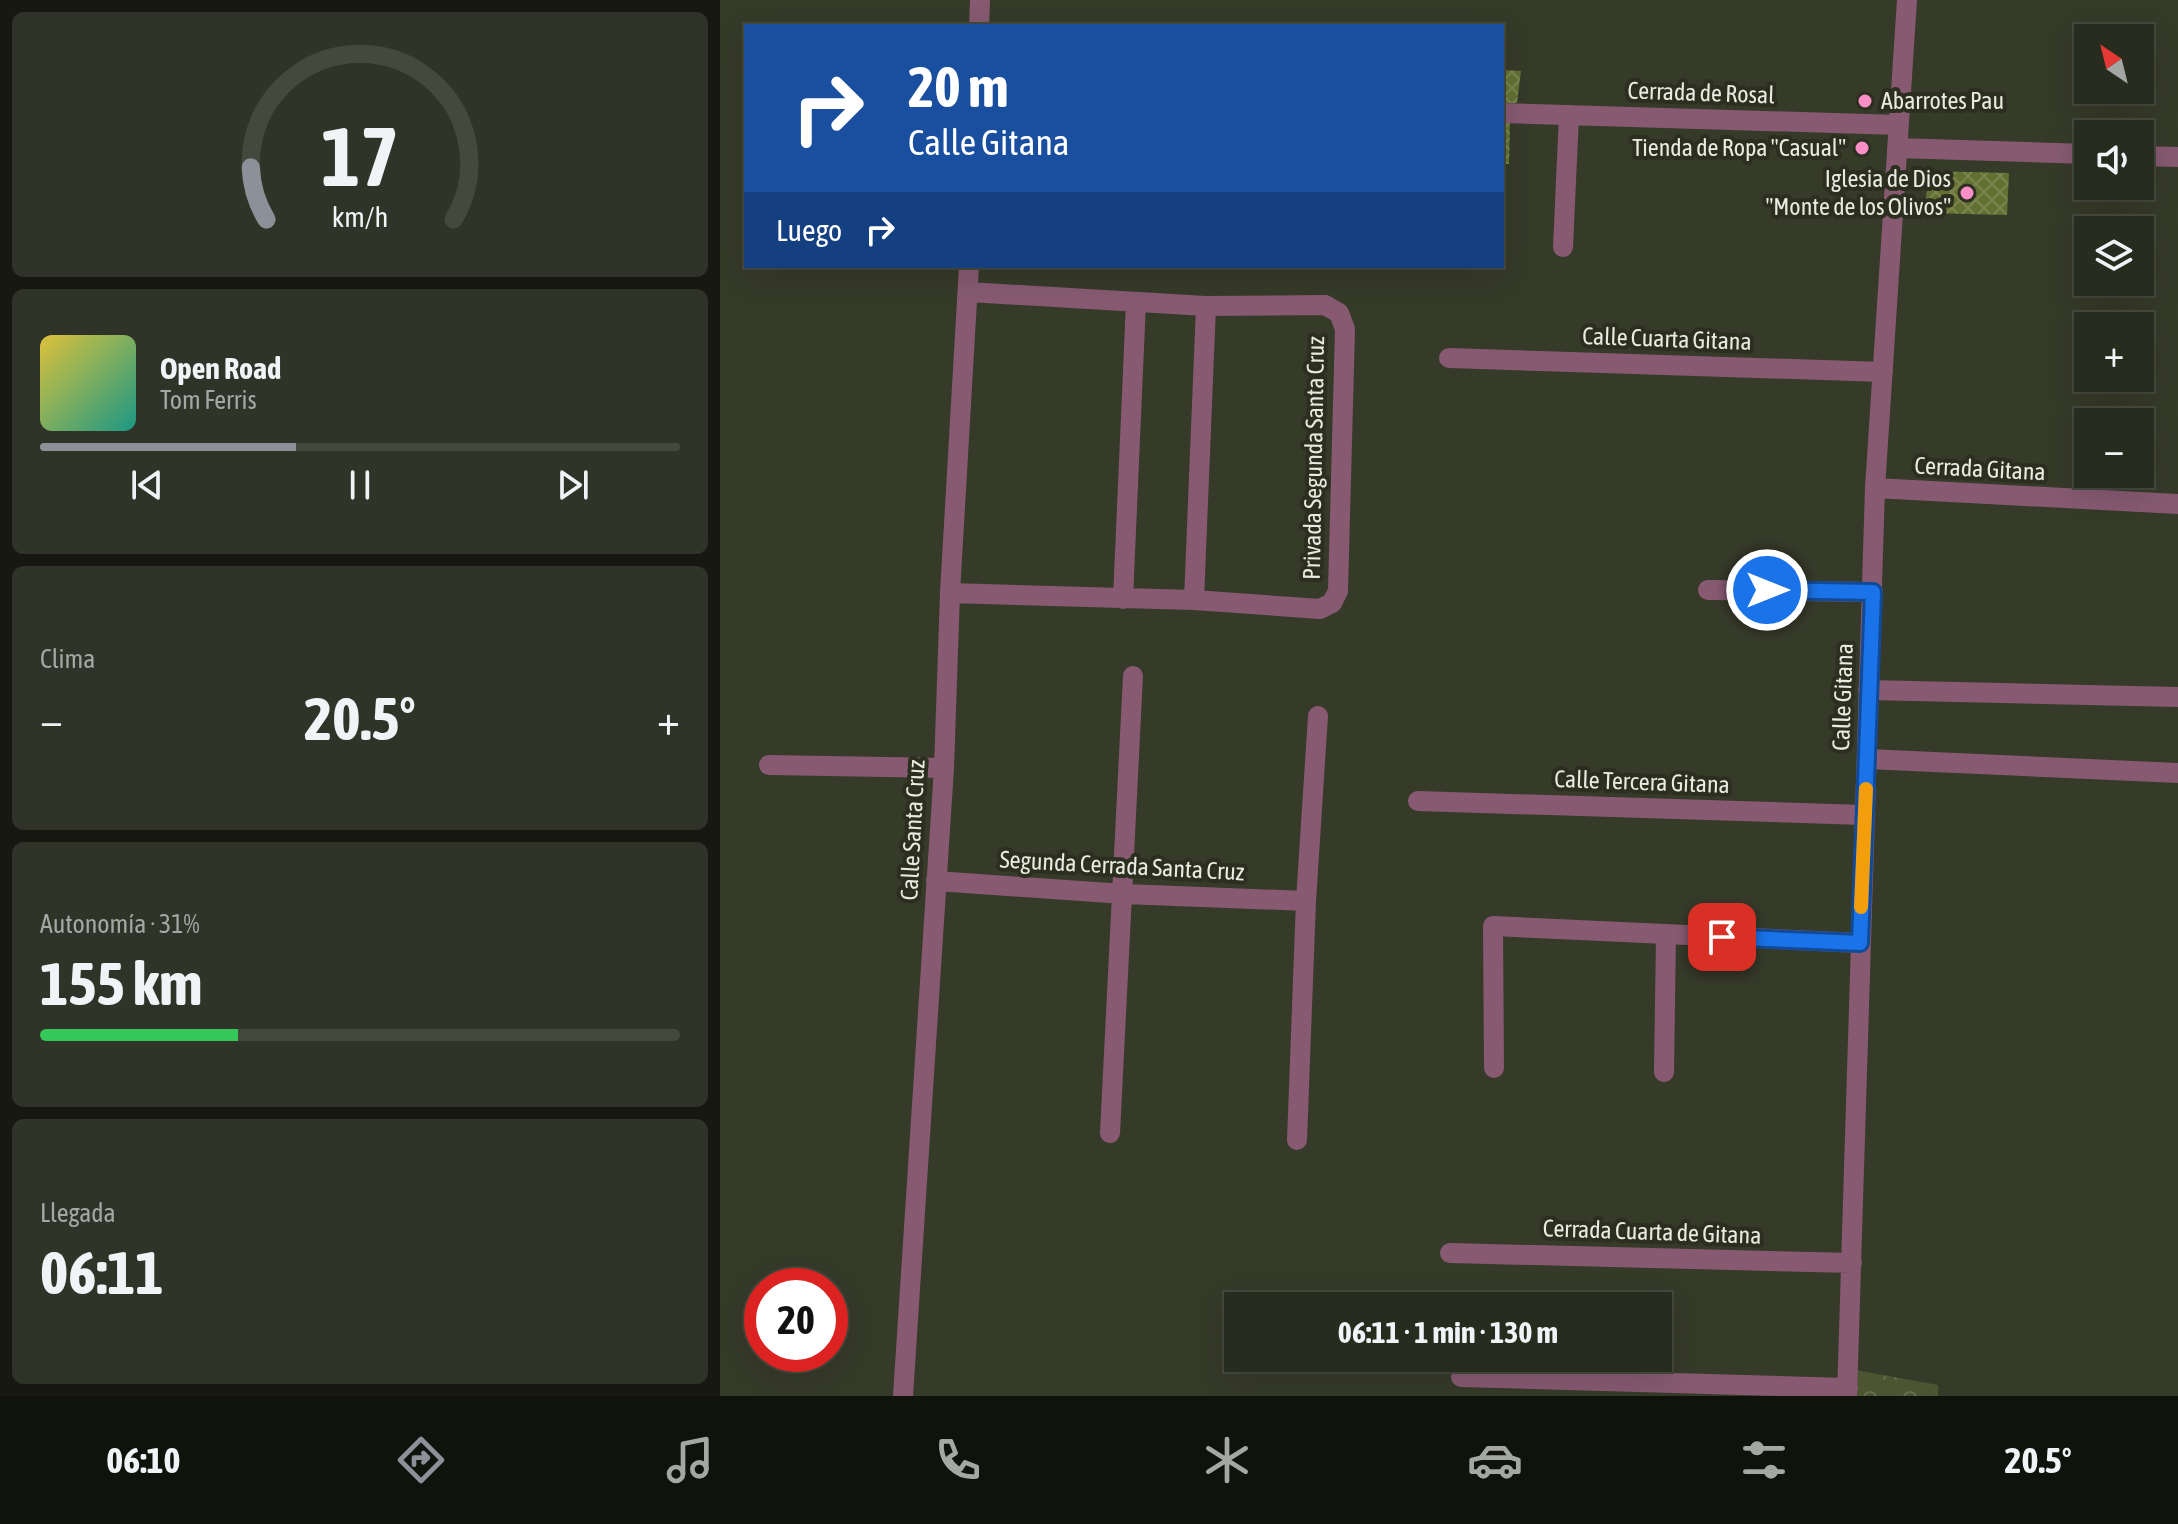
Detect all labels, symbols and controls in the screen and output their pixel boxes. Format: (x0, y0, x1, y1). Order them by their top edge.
north arrow (2074, 24, 2154, 104)
map controls (2074, 24, 2154, 488)
text: 20 m (908, 55, 1009, 119)
icon: right (776, 56, 880, 160)
street label: Cerrada de Rosal (1627, 76, 1776, 109)
place label: Abarrotes Pau (1881, 87, 2004, 114)
marker: Abarrotes Pau (1856, 92, 1874, 110)
text: 17 (321, 108, 399, 204)
button: sound (2074, 120, 2154, 200)
text: Calle Gitana (908, 121, 1070, 163)
place label: Tienda de Ropa "Casual" (1632, 134, 1846, 161)
marker: Tienda de Ropa "Casual" (1853, 139, 1871, 157)
place label: Iglesia de Dios "Monte de los Olivos" (1765, 165, 1951, 220)
marker: Iglesia de Dios "Monte de los Olivos" (1958, 184, 1976, 202)
text: km/h (332, 201, 388, 234)
icon: right (858, 208, 902, 252)
text: Luego (776, 213, 842, 247)
button: layers (2074, 216, 2154, 296)
button: + (2074, 312, 2154, 392)
street label: Calle Cuarta Gitana (1582, 322, 1752, 355)
street label: Privada Segunda Santa Cruz (1298, 336, 1329, 580)
text: Open Road (160, 351, 281, 385)
text: Tom Ferris (160, 385, 257, 415)
button: − (2074, 408, 2154, 488)
street label: Cerrada Gitana (1914, 452, 2046, 485)
icon: previous (125, 463, 169, 507)
icon: pause (338, 463, 382, 507)
icon: next (551, 463, 595, 507)
position arrow (1725, 548, 1809, 632)
street label: Calle Gitana (1827, 643, 1858, 751)
text: Clima (40, 644, 95, 674)
text: 20.5° (304, 684, 416, 753)
text: − (40, 694, 63, 744)
text: + (657, 694, 680, 744)
street label: Calle Santa Cruz (895, 759, 930, 901)
street label: Calle Tercera Gitana (1554, 765, 1730, 798)
street label: Segunda Cerrada Santa Cruz (999, 846, 1245, 885)
pin (1688, 903, 1756, 971)
text: Autonomía · 31% (40, 909, 200, 939)
icon: arrive (1700, 915, 1744, 959)
text: 155 km (40, 949, 202, 1018)
text: Llegada (40, 1198, 116, 1228)
street label: Cerrada Cuarta de Gitana (1542, 1214, 1762, 1249)
text: 06:11 (40, 1238, 163, 1307)
speed limit sign: 20 (744, 1268, 848, 1372)
text: 06:11 · 1 min · 130 m (1338, 1315, 1558, 1349)
icon: directions (393, 1432, 449, 1488)
icon: music (662, 1432, 718, 1488)
icon: phone (930, 1432, 986, 1488)
icon: climate (1199, 1432, 1255, 1488)
icon: car (1467, 1432, 1523, 1488)
icon: filters (1736, 1432, 1792, 1488)
text: 06:10 (106, 1439, 180, 1481)
text: 20.5° (2005, 1439, 2072, 1481)

